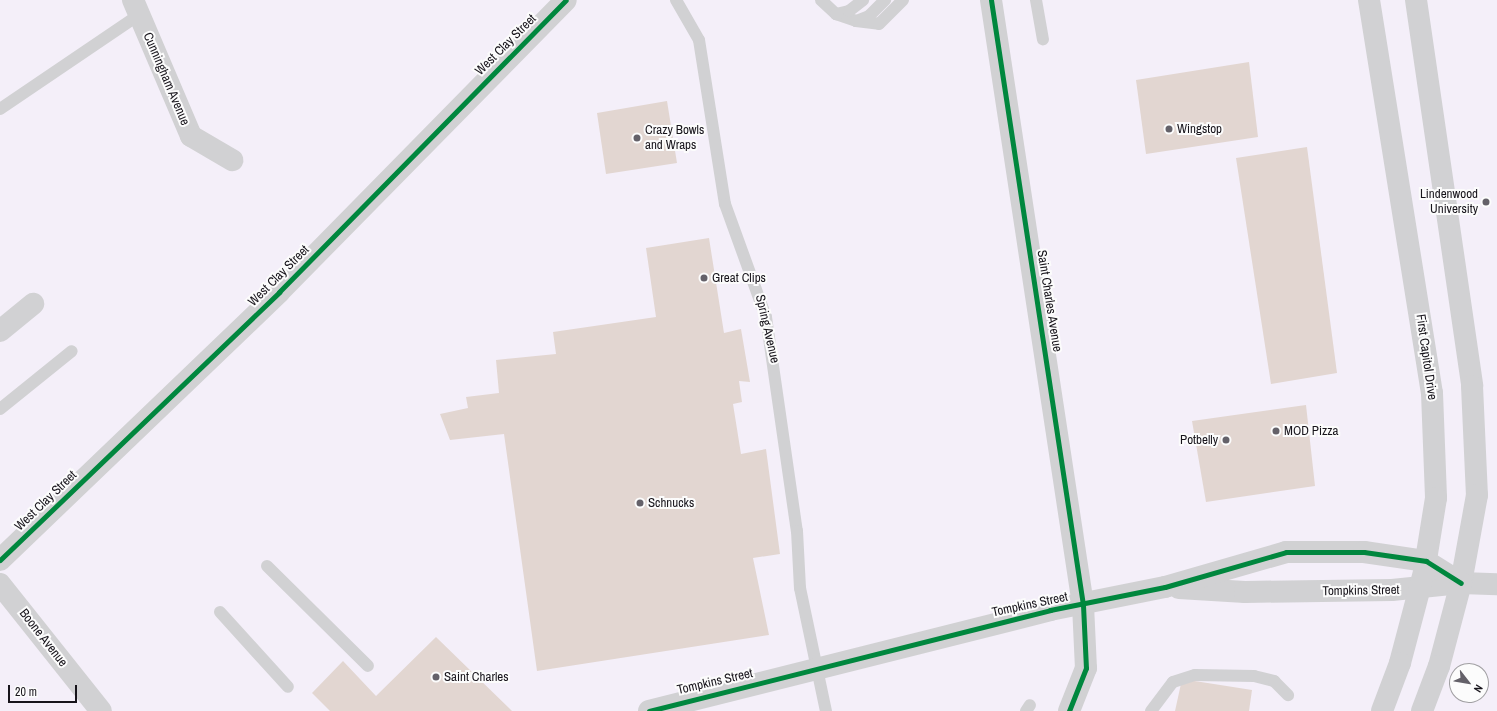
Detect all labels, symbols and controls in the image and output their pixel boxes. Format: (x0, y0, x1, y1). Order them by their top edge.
street label: West Clay Street (472, 11, 540, 79)
street label: Cunningham Avenue (139, 30, 193, 128)
place label: Wingstop (1177, 121, 1222, 137)
place label: Crazy Bowls and Wraps (645, 123, 704, 154)
marker: Wingstop (1164, 124, 1174, 134)
marker: Crazy Bowls and Wraps (632, 133, 642, 143)
place label: Lindenwood University (1420, 187, 1478, 218)
marker: Lindenwood University (1481, 197, 1491, 207)
street label: West Clay Street (245, 242, 313, 310)
street label: Saint Charles Avenue (1033, 249, 1065, 353)
place label: Great Clips (712, 270, 766, 286)
marker: Great Clips (699, 273, 709, 283)
street label: Spring Avenue (751, 293, 783, 365)
street label: First Capitol Drive (1412, 313, 1440, 401)
place label: MOD Pizza (1284, 423, 1338, 439)
marker: MOD Pizza (1271, 426, 1281, 436)
place label: Potbelly (1180, 432, 1218, 448)
marker: Potbelly (1221, 435, 1231, 445)
street label: West Clay Street (12, 468, 80, 534)
place label: Schnucks (648, 495, 694, 511)
marker: Schnucks (635, 498, 645, 508)
street label: Tompkins Street (1322, 583, 1400, 599)
street label: Tompkins Street (991, 589, 1069, 621)
street label: Boone Avenue (15, 606, 71, 670)
north arrow (1449, 663, 1489, 703)
street label: Tompkins Street (676, 666, 754, 698)
place label: Saint Charles (444, 669, 509, 685)
marker: Saint Charles (431, 672, 441, 682)
scale bar (10, 677, 79, 703)
text: N (1471, 682, 1486, 695)
text: 20 m (15, 684, 37, 700)

